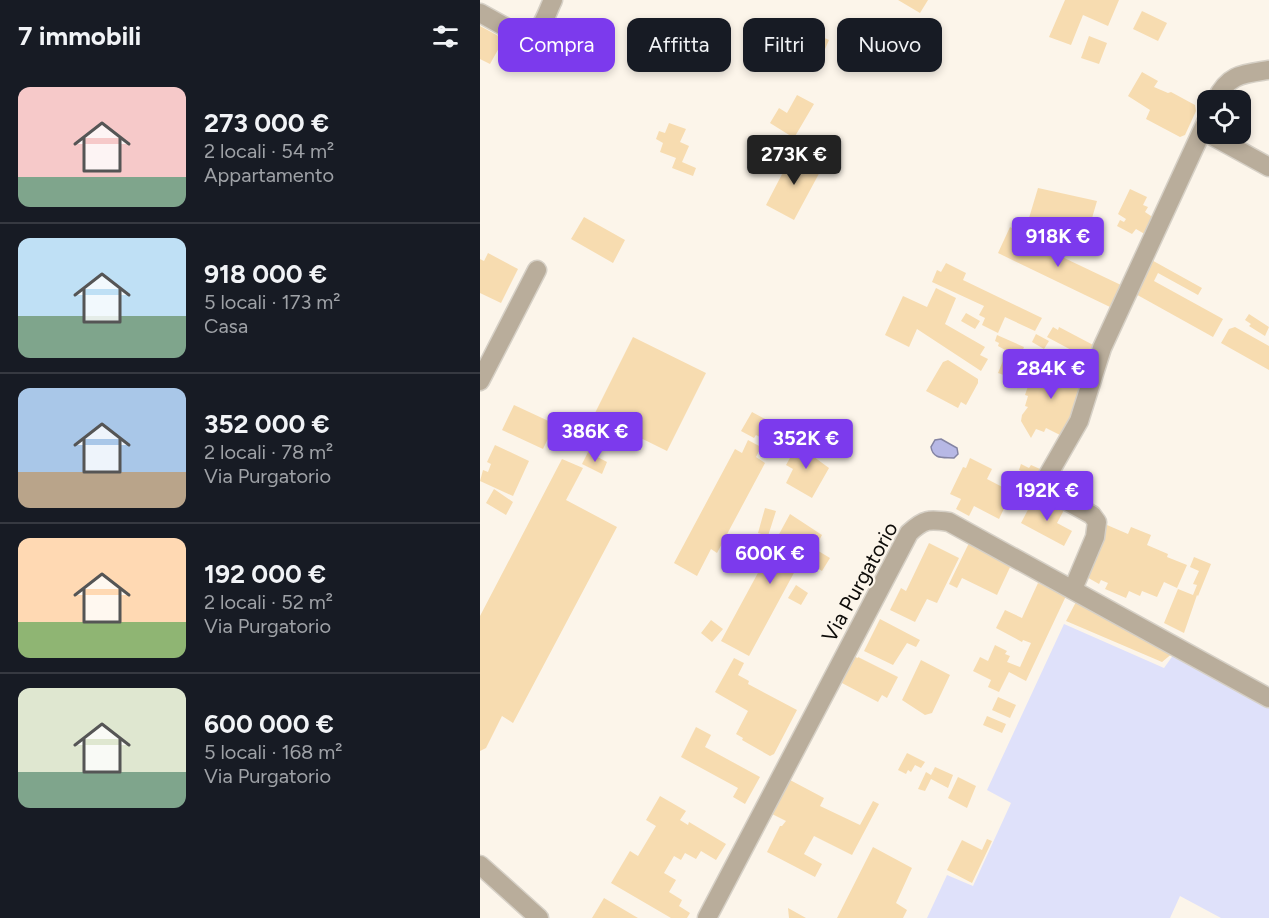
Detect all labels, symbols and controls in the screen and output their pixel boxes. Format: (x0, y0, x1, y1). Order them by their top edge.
chip: Compra (498, 18, 615, 72)
chip: Affitta (627, 18, 731, 72)
chip: Filtri (743, 18, 825, 72)
chip: Nuovo (837, 18, 942, 72)
text: 7 immobili (18, 20, 141, 52)
icon: filters (429, 20, 462, 53)
map controls (1197, 90, 1251, 144)
button: locate (1197, 90, 1251, 144)
text: 273 000 € (204, 107, 329, 139)
icon: home (66, 111, 138, 183)
pin: 273K € (745, 135, 843, 186)
text: 2 locali · 54 m² (204, 139, 334, 163)
text: 273K € (761, 142, 827, 166)
text: Appartamento (204, 163, 334, 187)
pin: 918K € (1009, 217, 1107, 268)
text: 918K € (1026, 224, 1090, 248)
text: 918 000 € (204, 258, 327, 290)
icon: home (66, 262, 138, 334)
text: 5 locali · 173 m² (204, 290, 341, 314)
text: Casa (204, 314, 248, 338)
pin: 284K € (1002, 349, 1100, 400)
text: 284K € (1017, 356, 1085, 380)
text: 352 000 € (204, 408, 330, 440)
icon: home (66, 412, 138, 484)
pin: 386K € (546, 412, 644, 463)
text: 386K € (562, 419, 628, 443)
pin: 352K € (757, 419, 855, 470)
text: 352K € (773, 426, 839, 450)
text: 2 locali · 78 m² (204, 440, 333, 464)
text: Via Purgatorio (204, 464, 331, 488)
pin: 192K € (998, 471, 1096, 522)
text: 192K € (1015, 478, 1079, 502)
street label: Via Purgatorio (816, 517, 903, 646)
pin: 600K € (721, 534, 819, 585)
text: 600K € (735, 541, 805, 565)
text: 192 000 € (204, 558, 326, 590)
icon: home (66, 562, 138, 634)
text: 2 locali · 52 m² (204, 590, 333, 614)
text: Via Purgatorio (204, 614, 331, 638)
text: 600 000 € (204, 708, 334, 740)
icon: home (66, 712, 138, 784)
text: 5 locali · 168 m² (204, 740, 343, 764)
text: Via Purgatorio (204, 764, 331, 788)

